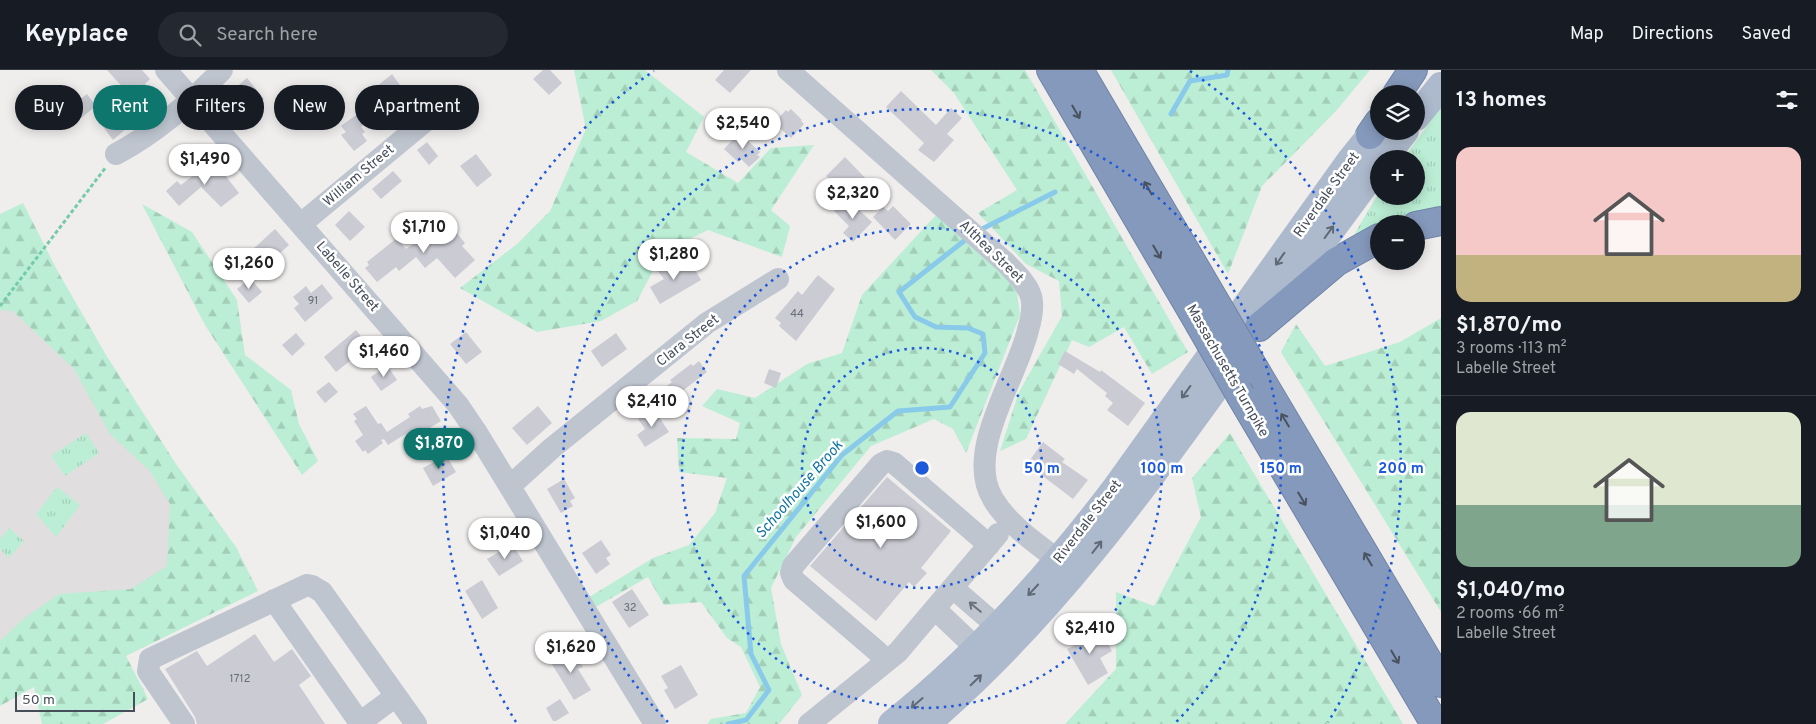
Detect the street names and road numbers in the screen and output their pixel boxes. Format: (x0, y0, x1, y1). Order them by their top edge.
street label: William Street (320, 141, 398, 211)
street label: Riverdale Street (1290, 149, 1364, 241)
street label: Althea Street (955, 217, 1027, 287)
street label: Labelle Street (312, 238, 382, 316)
street label: Massachusetts Turnpike (1182, 302, 1272, 440)
street label: Clara Street (653, 311, 723, 371)
street label: Riverdale Street (1050, 477, 1126, 567)

